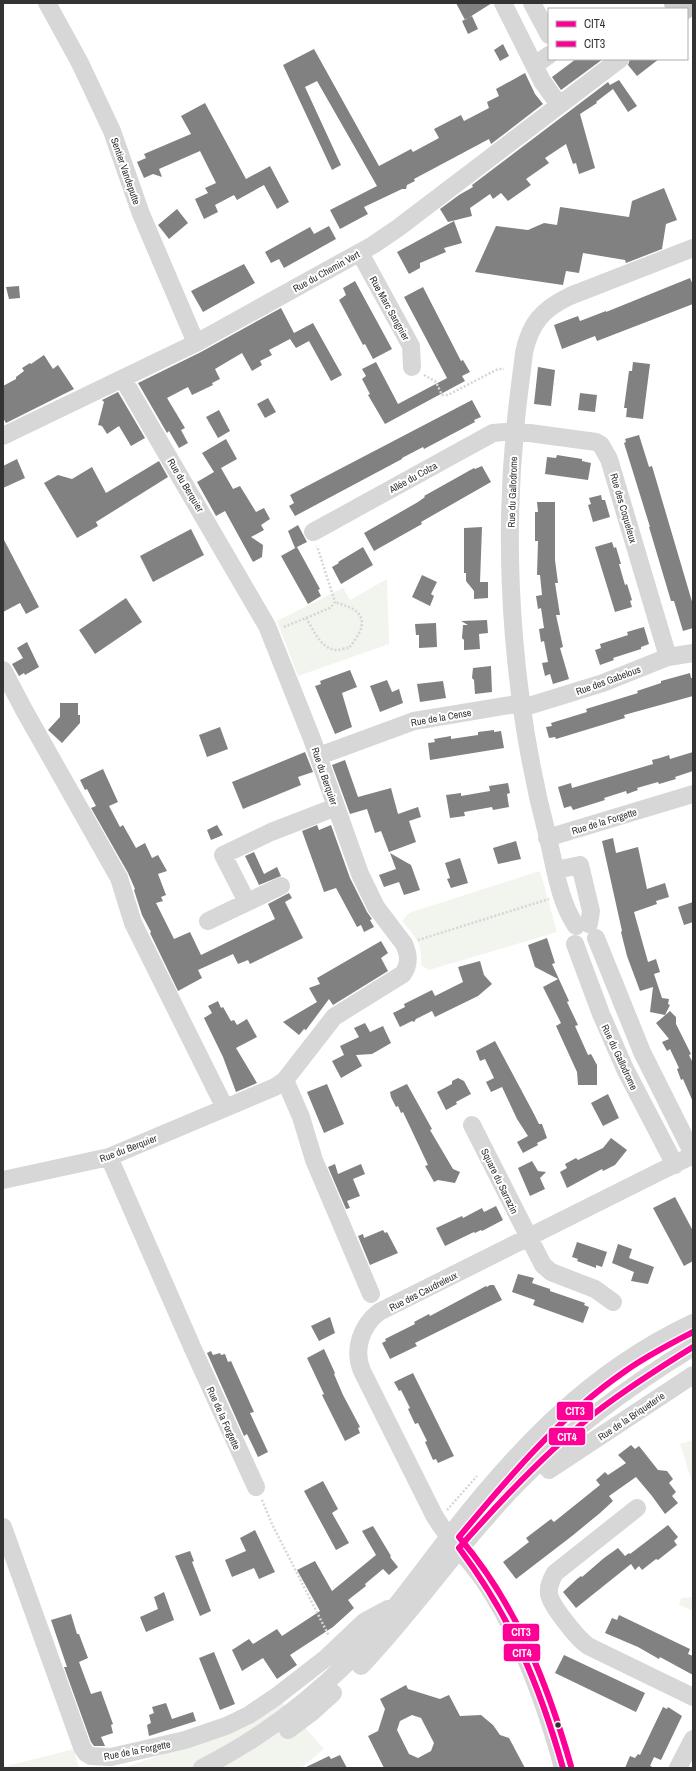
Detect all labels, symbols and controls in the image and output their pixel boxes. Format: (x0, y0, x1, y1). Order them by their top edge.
legend (548, 8, 688, 60)
text: CIT4 (584, 16, 606, 32)
text: CIT3 (584, 36, 605, 52)
street label: Sentier Vandeputte (108, 136, 143, 207)
street label: Rue du Chemin Vert (291, 247, 363, 295)
street label: Rue Marc Sangnier (367, 274, 413, 343)
street label: Rue du Berquier (165, 456, 207, 515)
street label: Rue du Gallodrome (505, 456, 520, 528)
street label: Allée du Colza (386, 459, 440, 496)
street label: Rue des Coqueleux (607, 472, 640, 545)
street label: Rue des Gabelous (574, 663, 642, 698)
street label: Rue de la Cense (410, 706, 473, 729)
street label: Rue du Berquier (309, 746, 341, 807)
street label: Rue de la Forgette (570, 805, 639, 838)
street label: Rue du Gallodrome (599, 1022, 641, 1093)
street label: Rue du Berquier (98, 1132, 159, 1165)
street label: Square du Sarrazin (478, 1146, 521, 1216)
street label: Rue des Caudreleux (387, 1268, 460, 1314)
street label: Rue de la Forgette (204, 1385, 243, 1452)
street label: Rue de la Briqueterie (595, 1389, 668, 1444)
line badge: CIT3 (556, 1401, 594, 1421)
text: CIT3 (565, 1404, 585, 1418)
line badge: CIT4 (548, 1427, 586, 1446)
text: CIT4 (557, 1430, 577, 1444)
line badge: CIT3 (502, 1623, 540, 1642)
text: CIT3 (511, 1625, 531, 1639)
line badge: CIT4 (503, 1643, 541, 1662)
text: CIT4 (512, 1646, 532, 1660)
unlabelled marker (553, 1720, 563, 1730)
street label: Rue de la Forgette (103, 1738, 172, 1763)

